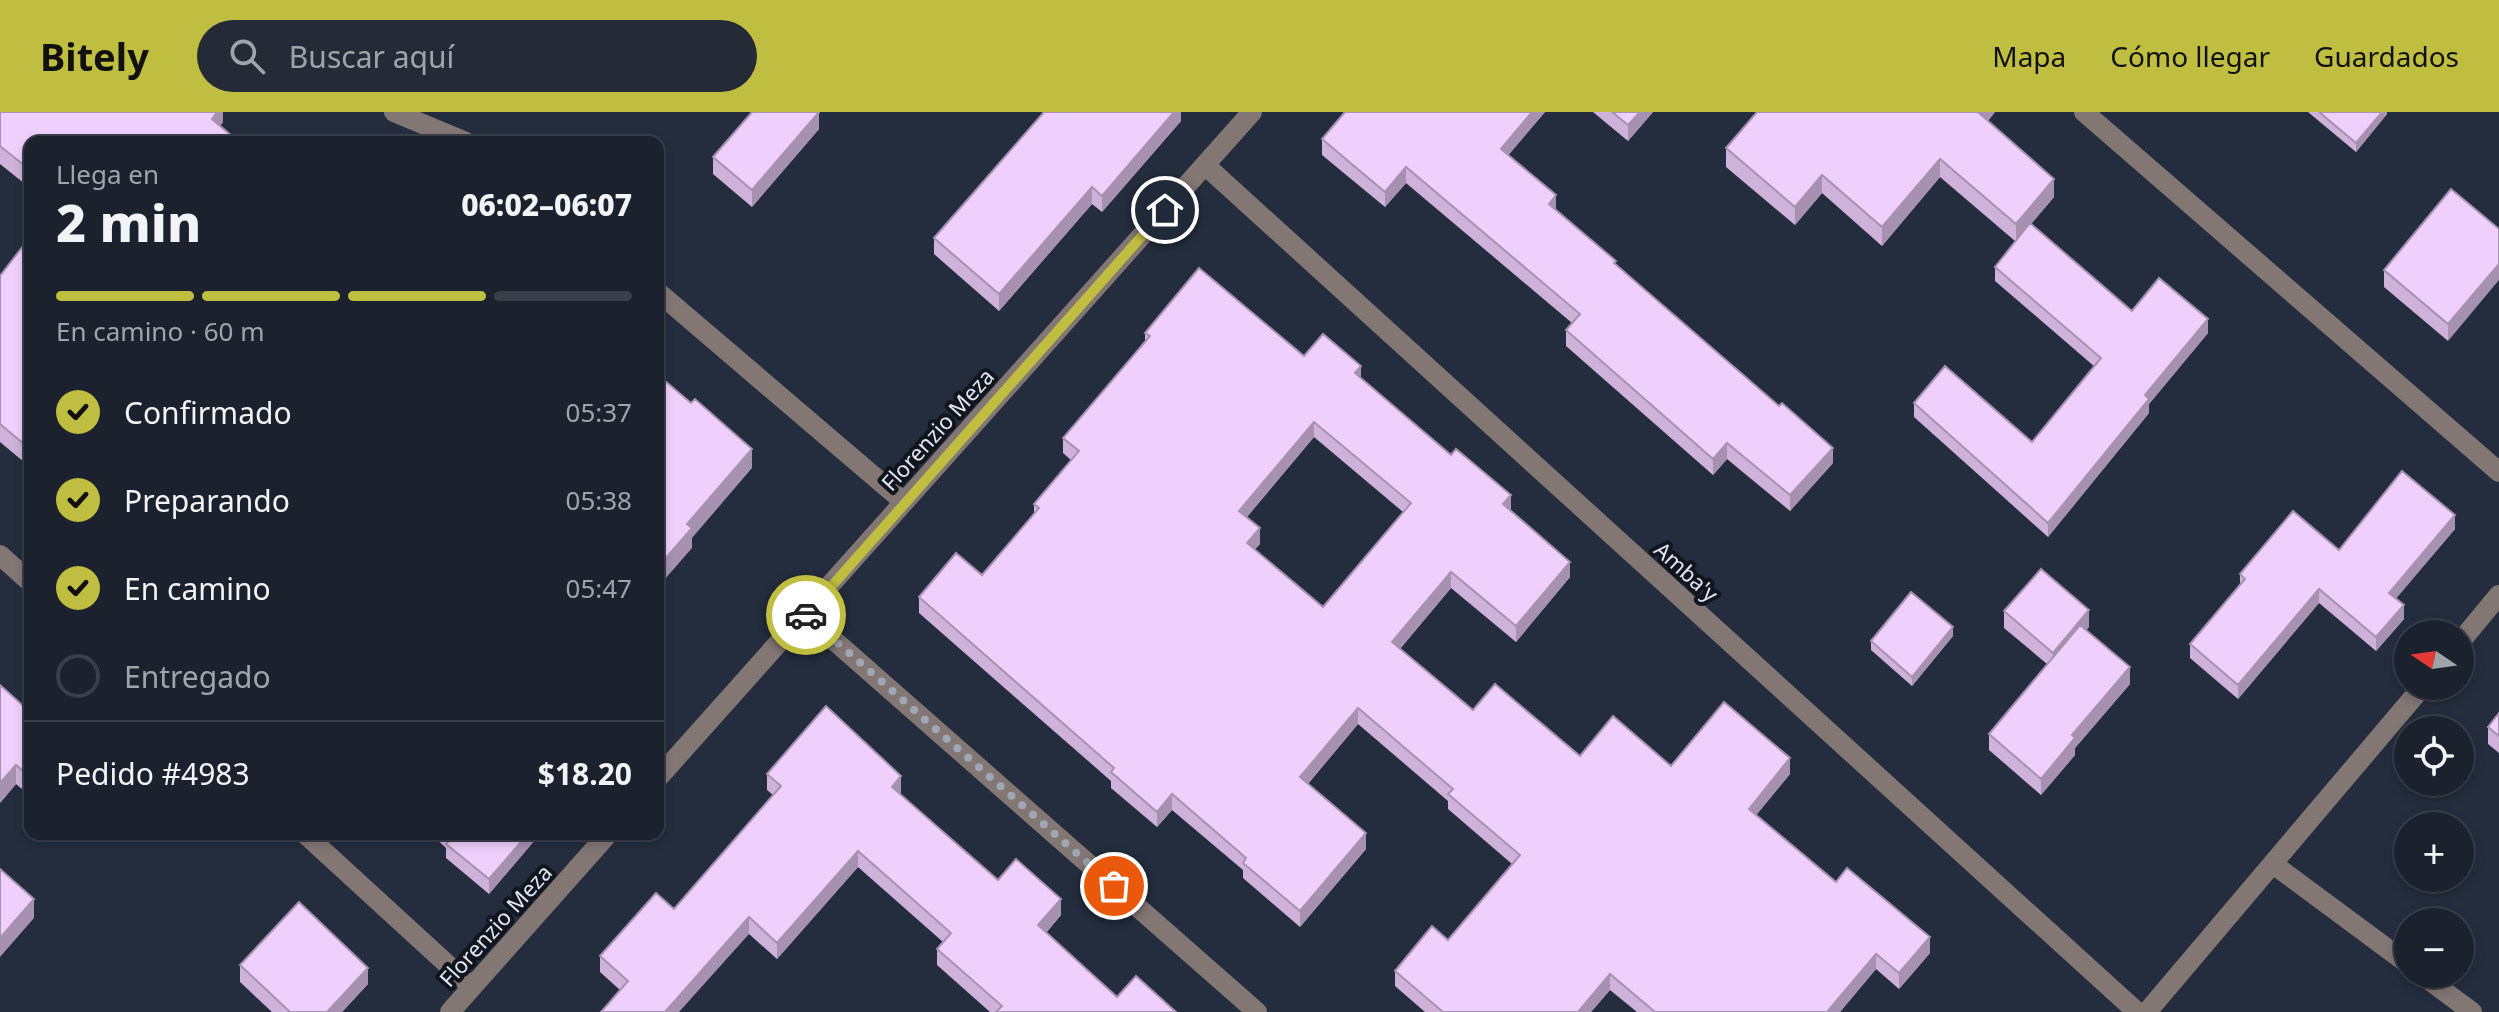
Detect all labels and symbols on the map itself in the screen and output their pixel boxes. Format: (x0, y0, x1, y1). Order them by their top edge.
pin (1131, 176, 1199, 244)
street label: Florenzio Meza (874, 361, 1000, 497)
street label: Amba'y (1649, 534, 1726, 608)
courier (766, 575, 846, 655)
north arrow (2394, 620, 2474, 700)
pin (1080, 852, 1148, 920)
street label: Florenzio Meza (432, 857, 558, 993)

